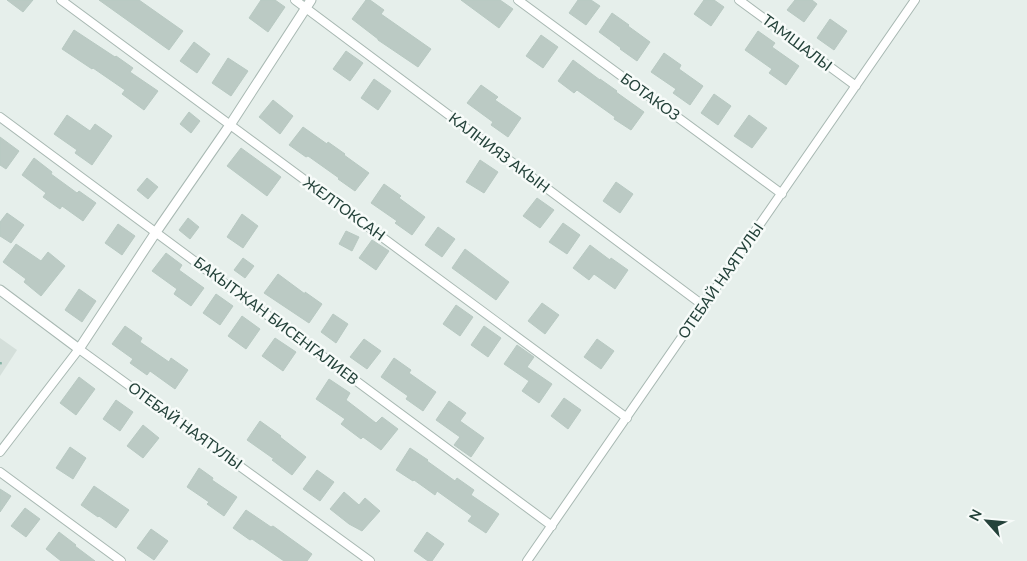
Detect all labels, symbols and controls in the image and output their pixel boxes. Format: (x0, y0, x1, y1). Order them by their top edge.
street label: ТАМШАЛЫ (759, 10, 836, 74)
street label: БОТАКОЗ (617, 69, 684, 124)
street label: КАЛНИЯЗ АКЫН (446, 108, 554, 196)
street label: ЖЕЛТОКСАН (300, 172, 389, 244)
street label: ОТЕБАЙ НАЯТУЛЫ (674, 219, 767, 342)
street label: БАКЫТЖАН БИСЕНГАЛИЕВ (191, 252, 362, 388)
street label: ОТЕБАЙ НАЯТУЛЫ (125, 378, 246, 473)
north arrow (962, 496, 1012, 546)
text: N (965, 506, 985, 524)

